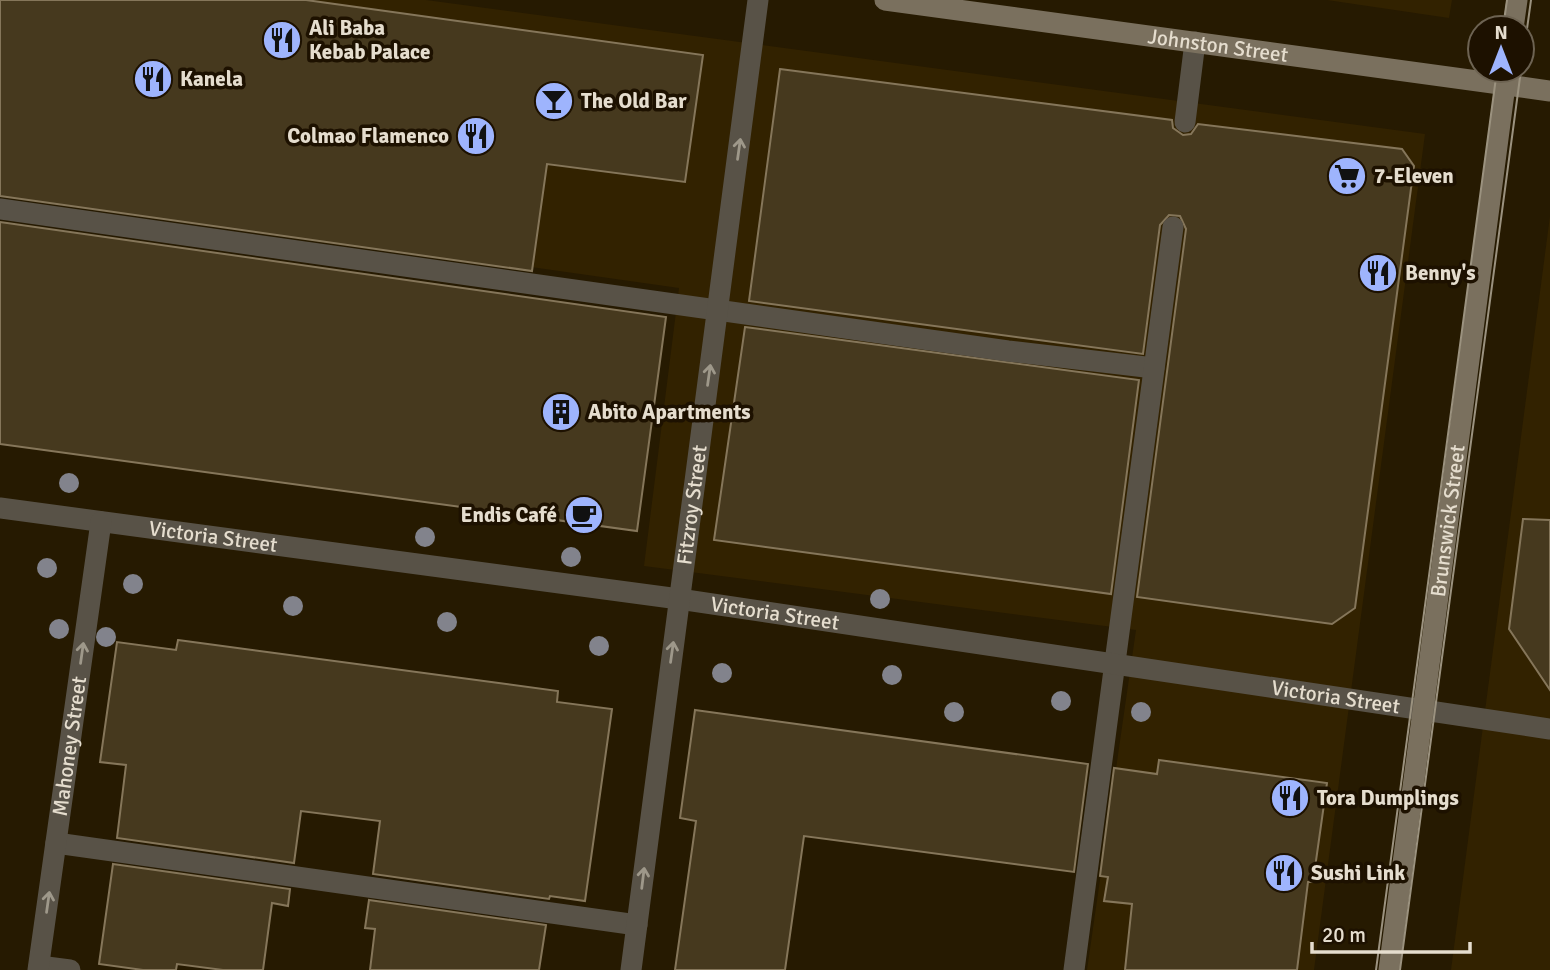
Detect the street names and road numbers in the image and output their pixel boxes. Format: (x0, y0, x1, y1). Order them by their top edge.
street label: Johnston Street (1146, 23, 1290, 68)
street label: Fitzroy Street (671, 443, 713, 567)
street label: Brunswick Street (1425, 443, 1471, 599)
street label: Victoria Street (147, 515, 279, 558)
street label: Victoria Street (709, 591, 841, 636)
street label: Mahoney Street (47, 675, 92, 818)
street label: Victoria Street (1270, 675, 1402, 719)

